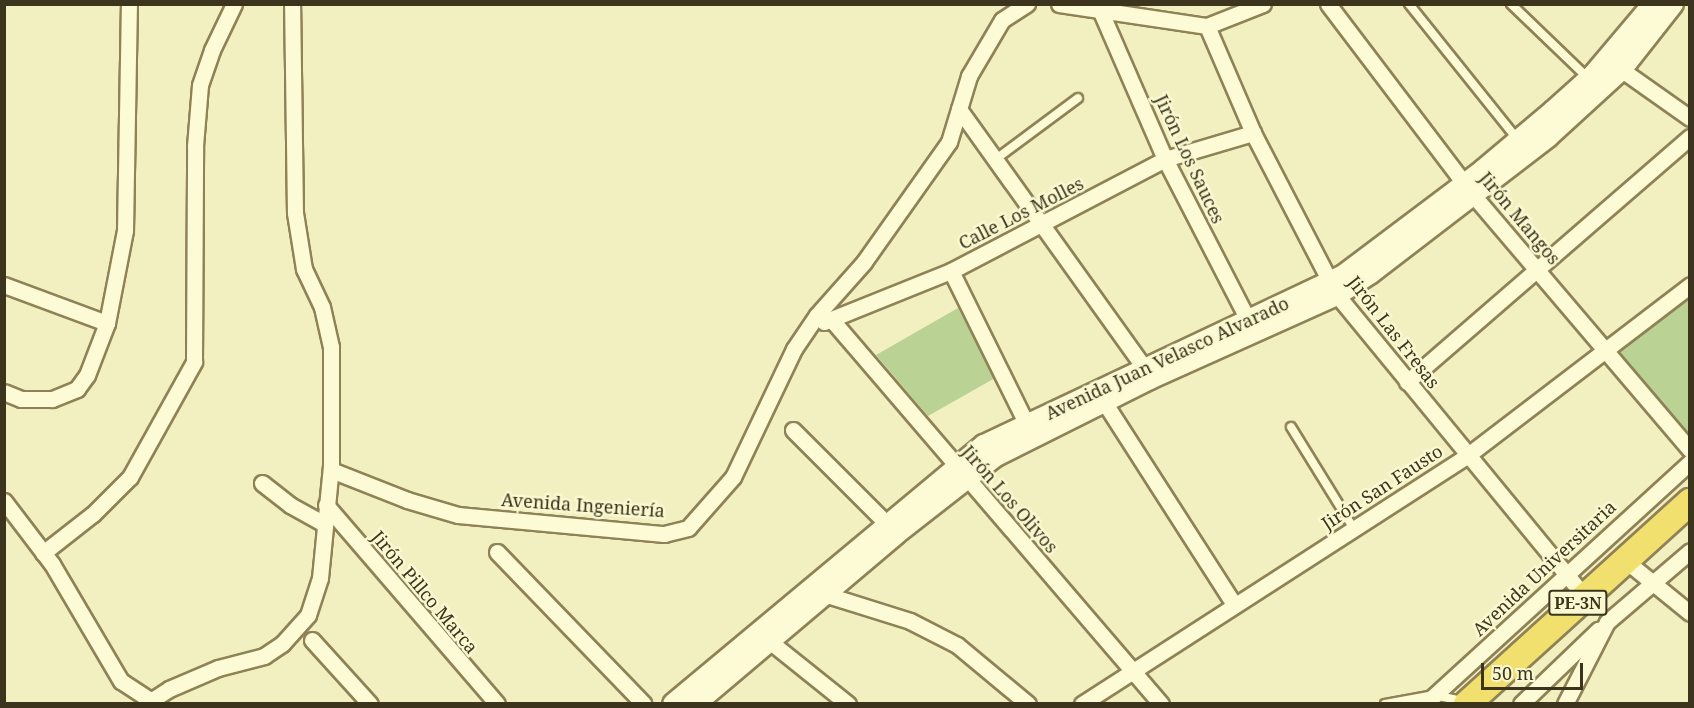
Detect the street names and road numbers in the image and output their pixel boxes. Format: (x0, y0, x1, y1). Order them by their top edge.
street label: Jirón Los Sauces (1151, 91, 1229, 227)
street label: Jirón Mangos (1475, 167, 1565, 269)
street label: Calle Los Molles (955, 172, 1087, 254)
street label: Jirón Las Fresas (1343, 272, 1445, 392)
street label: Avenida Juan Velasco Alvarado (1042, 292, 1292, 424)
street label: Jirón San Fausto (1317, 440, 1447, 534)
street label: Jirón Los Olivos (957, 441, 1063, 557)
street label: Avenida Ingeniería (501, 489, 665, 521)
street label: Avenida Universitaria (1468, 496, 1620, 640)
street label: Jirón Pillco Marca (367, 526, 483, 658)
road number: PE-3N (1548, 590, 1608, 616)

